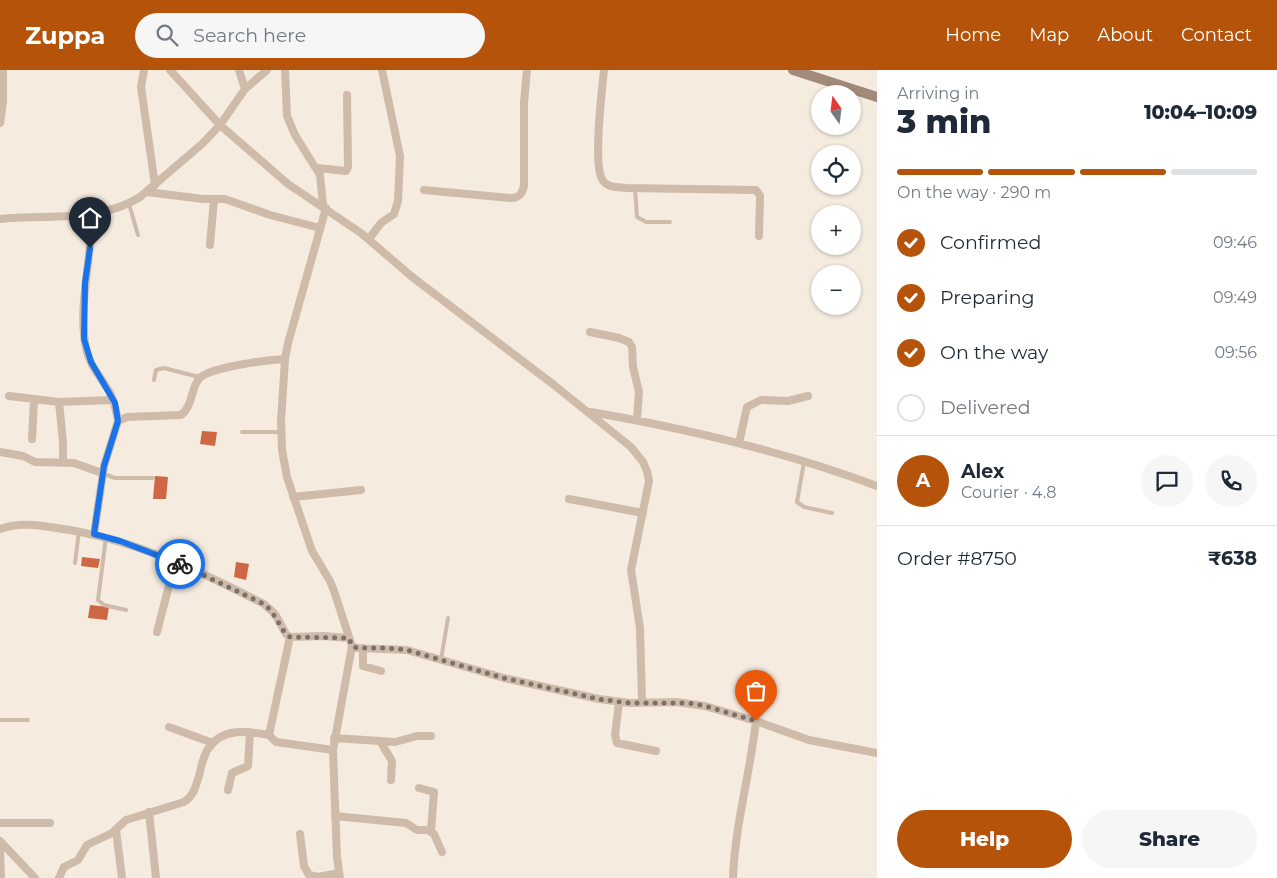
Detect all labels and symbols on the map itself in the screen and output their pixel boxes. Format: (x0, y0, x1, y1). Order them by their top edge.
north arrow (811, 85, 861, 135)
pin (69, 197, 111, 248)
courier (155, 539, 205, 589)
pin (735, 670, 777, 721)

